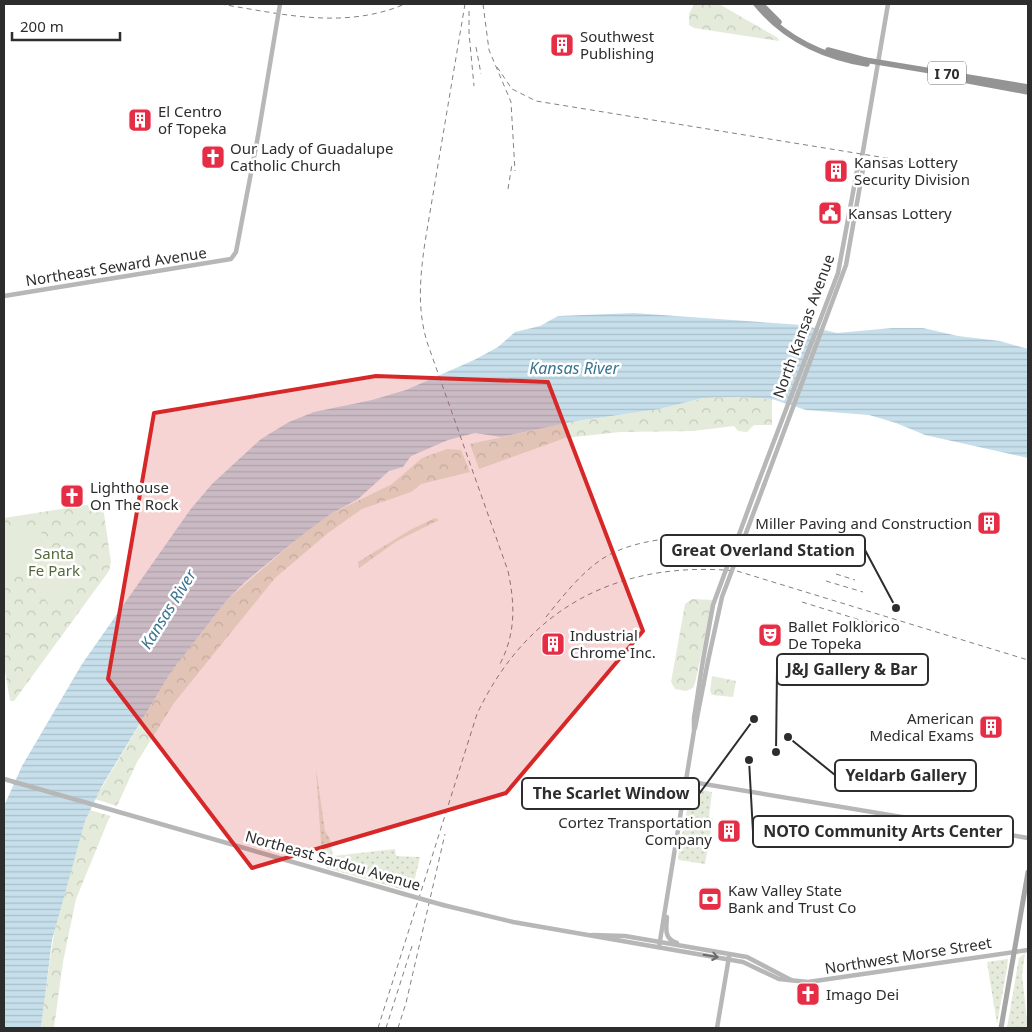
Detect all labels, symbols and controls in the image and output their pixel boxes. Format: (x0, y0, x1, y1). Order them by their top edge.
scale bar (12, 10, 120, 42)
text: 200 m (20, 16, 64, 36)
place label: Southwest Publishing (580, 26, 655, 63)
building icon: Southwest Publishing (549, 32, 575, 58)
road number: I 70 (928, 62, 966, 84)
place label: El Centro of Topeka (158, 101, 227, 138)
building icon: El Centro of Topeka (127, 107, 153, 133)
place label: Our Lady of Guadalupe Catholic Church (230, 138, 393, 175)
church icon: Our Lady of Guadalupe Catholic Church (200, 144, 226, 170)
place label: Kansas Lottery Security Division (854, 152, 970, 189)
building icon: Kansas Lottery Security Division (823, 158, 849, 184)
public building icon: Kansas Lottery (817, 200, 843, 226)
place label: Kansas Lottery (848, 203, 952, 223)
street label: Northeast Seward Avenue (24, 242, 208, 290)
street label: North Kansas Avenue (768, 251, 838, 401)
water label: Kansas River (529, 357, 619, 379)
place label: Lighthouse On The Rock (90, 477, 178, 514)
church icon: Lighthouse On The Rock (59, 483, 85, 509)
building icon: Miller Paving and Construction (976, 510, 1002, 536)
place label: Miller Paving and Construction (755, 513, 972, 533)
callout: Great Overland Station (661, 535, 865, 566)
text: Great Overland Station (671, 539, 855, 561)
park label: Santa Fe Park (28, 543, 80, 580)
water label: Kansas River (135, 565, 201, 653)
place label: Ballet Folklorico De Topeka (788, 616, 900, 653)
theatre icon: Ballet Folklorico De Topeka (757, 622, 783, 648)
place label: Industrial Chrome Inc. (570, 625, 656, 662)
building icon: Industrial Chrome Inc. (540, 631, 566, 657)
callout: J&J Gallery & Bar (777, 654, 928, 685)
text: J&J Gallery & Bar (785, 658, 918, 680)
place label: American Medical Exams (870, 708, 974, 745)
building icon: American Medical Exams (978, 714, 1004, 740)
callout: Yeldarb Gallery (835, 760, 976, 791)
text: Yeldarb Gallery (845, 764, 967, 786)
callout: The Scarlet Window (522, 778, 699, 809)
text: The Scarlet Window (533, 782, 690, 804)
place label: Cortez Transportation Company (558, 812, 712, 849)
callout: NOTO Community Arts Center (753, 816, 1013, 847)
building icon: Cortez Transportation Company (716, 818, 742, 844)
text: NOTO Community Arts Center (763, 820, 1003, 842)
street label: Northeast Sardou Avenue (243, 825, 423, 895)
place label: Kaw Valley State Bank and Trust Co (728, 880, 856, 917)
bank icon: Kaw Valley State Bank and Trust Co (697, 886, 723, 912)
street label: Northwest Morse Street (823, 932, 993, 978)
one-way arrow (702, 951, 718, 961)
church icon: Imago Dei (795, 981, 821, 1007)
place label: Imago Dei (826, 984, 899, 1004)

